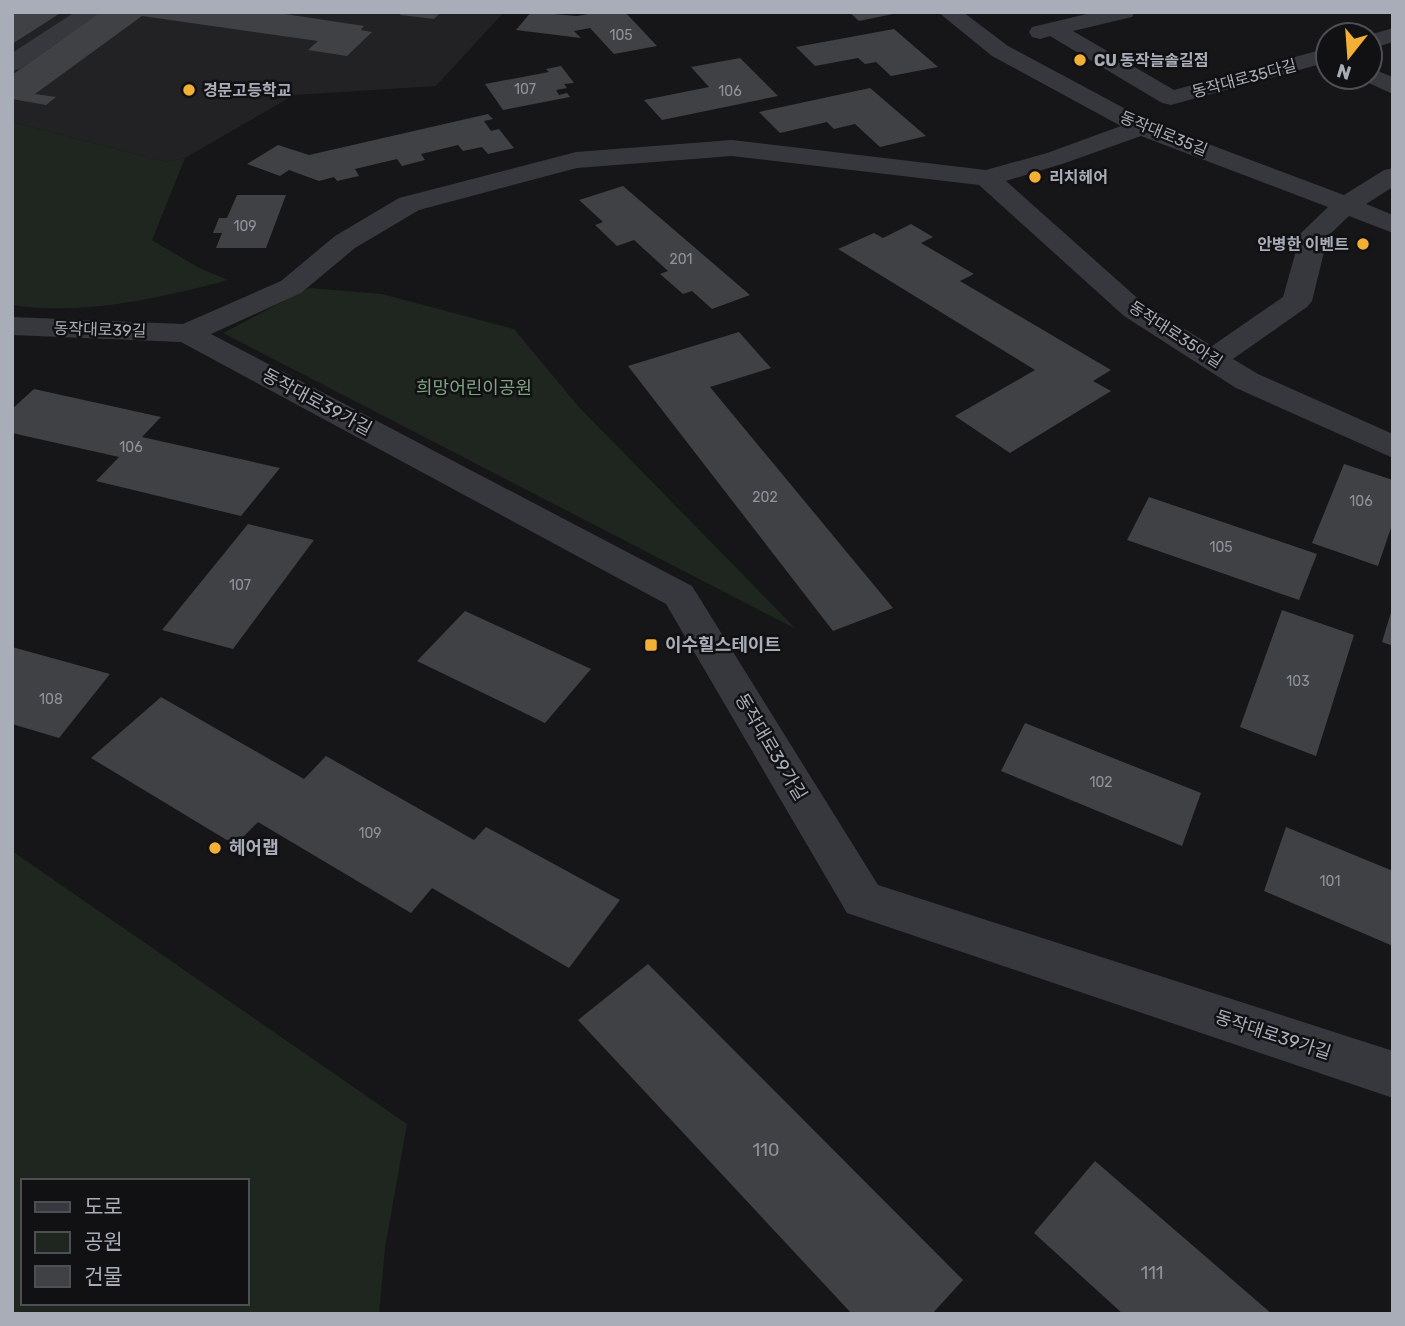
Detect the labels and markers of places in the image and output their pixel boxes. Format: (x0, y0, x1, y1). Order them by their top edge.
place label: CU 동작늘솔길점 (1094, 51, 1209, 70)
marker: CU 동작늘솔길점 (1072, 52, 1088, 68)
place label: 경문고등학교 (203, 81, 292, 100)
marker: 경문고등학교 (181, 82, 197, 98)
place label: 리치헤어 (1049, 168, 1108, 187)
marker: 리치헤어 (1027, 169, 1043, 185)
place label: 안병한 이벤트 (1257, 235, 1349, 254)
marker: 안병한 이벤트 (1355, 236, 1371, 252)
place label: 이수힐스테이트 (665, 634, 781, 656)
marker: 이수힐스테이트 (643, 637, 659, 653)
place label: 헤어랩 (229, 837, 279, 859)
marker: 헤어랩 (207, 840, 223, 856)

